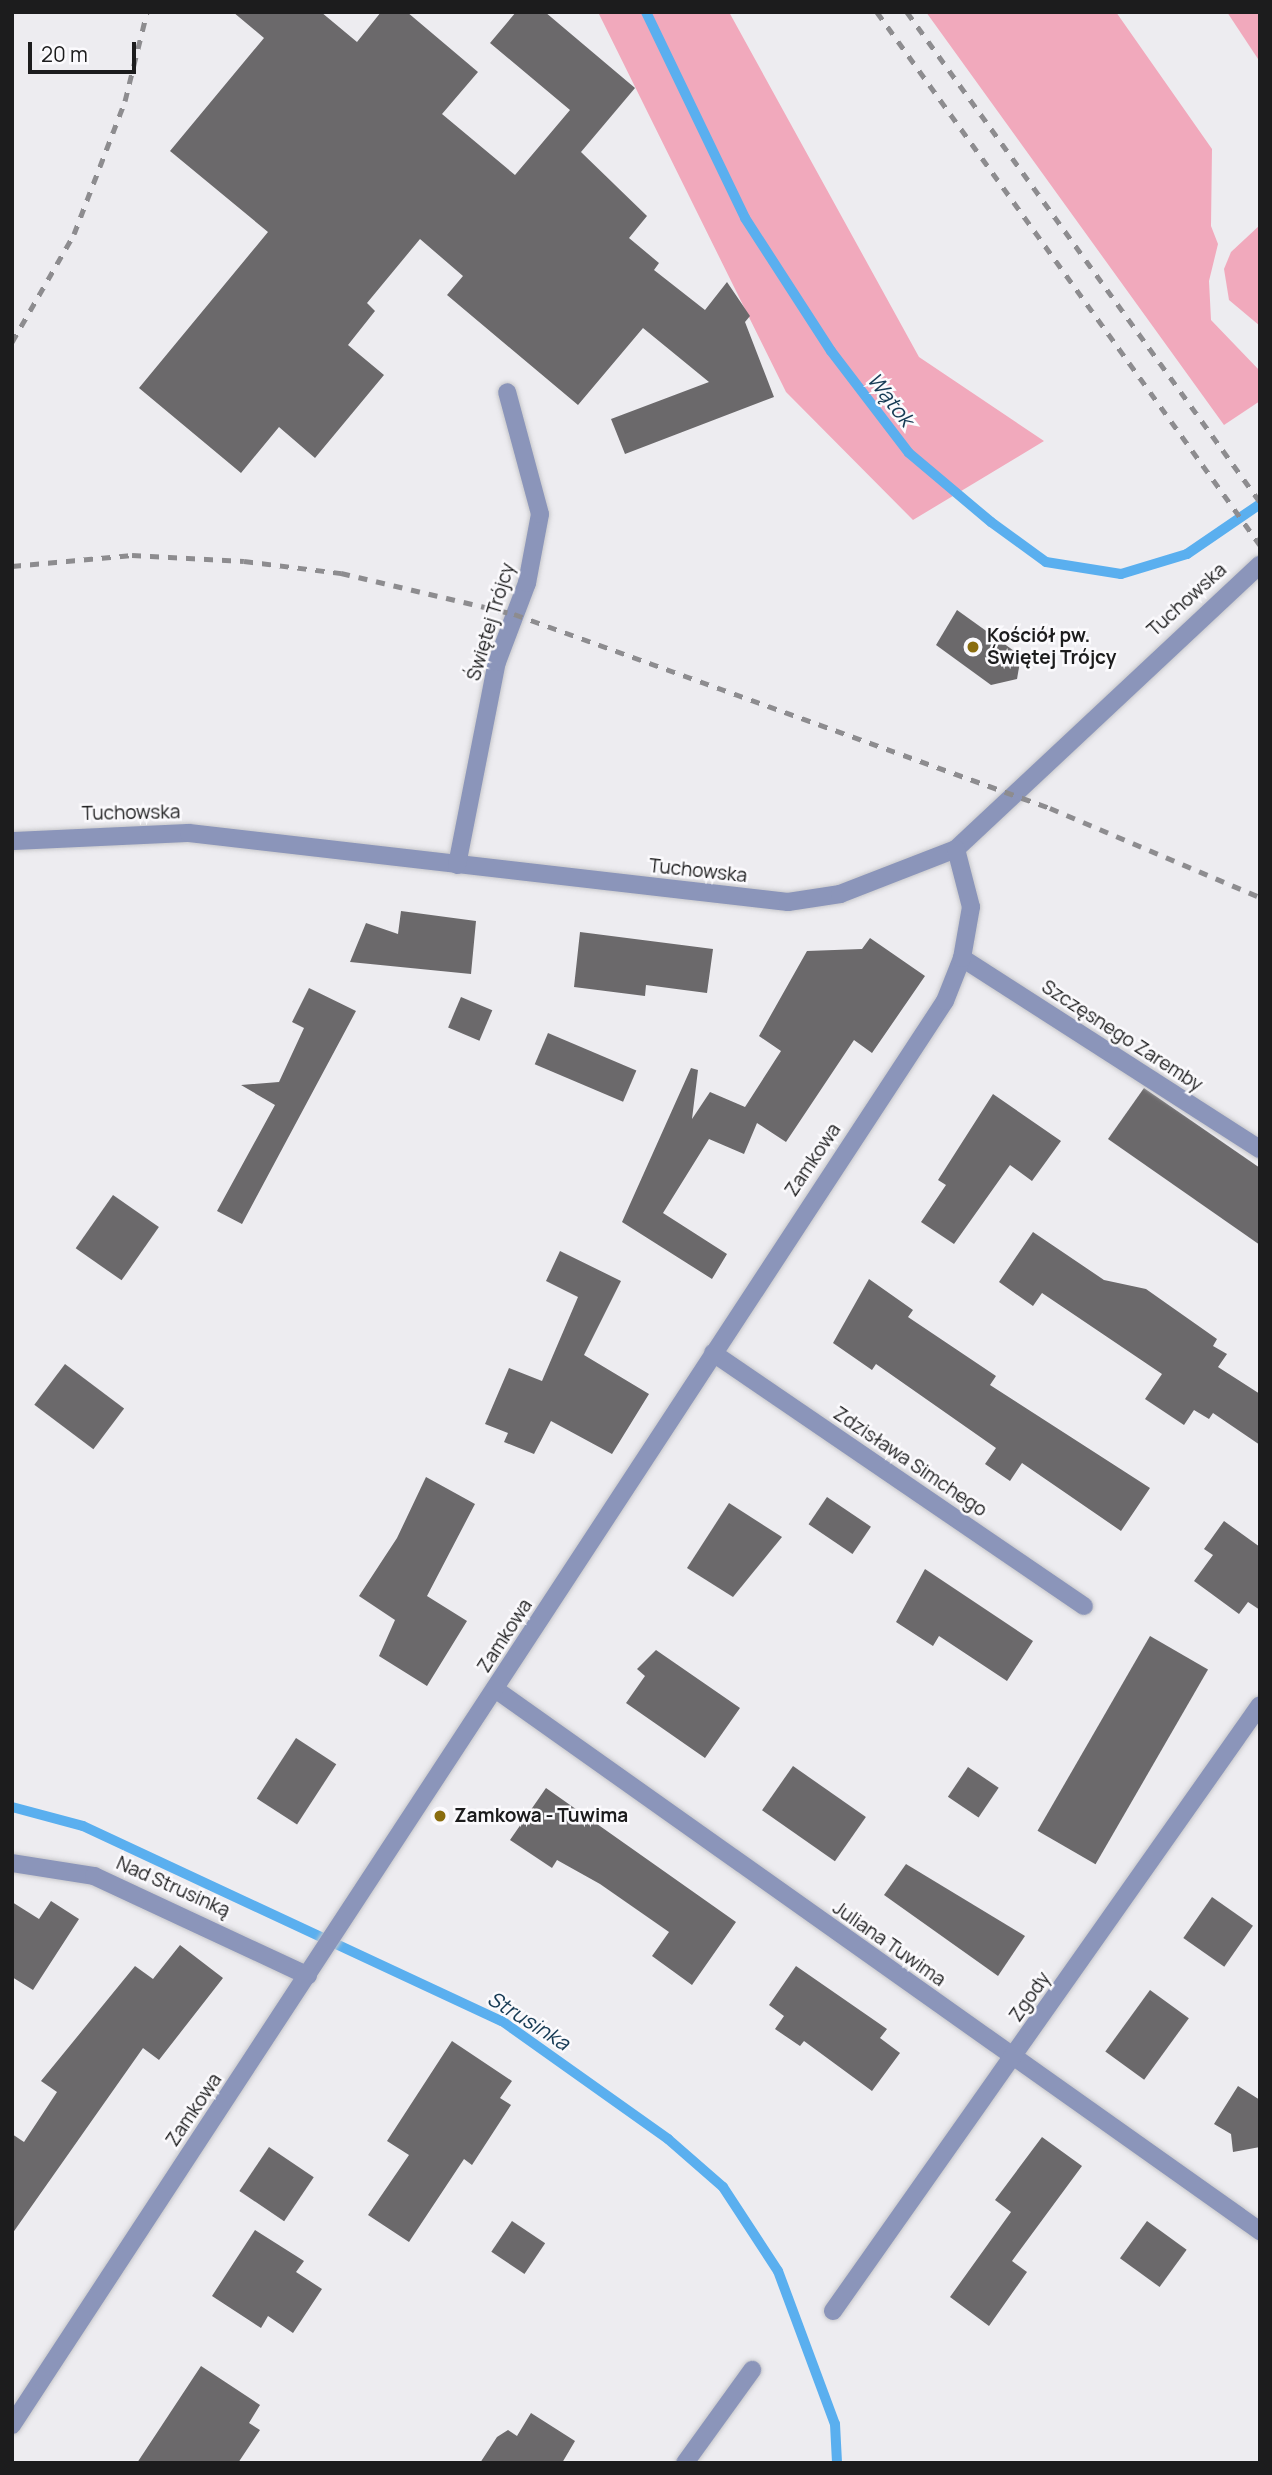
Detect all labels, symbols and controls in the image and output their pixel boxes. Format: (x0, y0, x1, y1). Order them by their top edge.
scale bar (32, 28, 140, 72)
text: 20 m (41, 40, 88, 68)
water label: Wątok (862, 367, 920, 431)
street label: Tuchowska (1143, 559, 1231, 641)
street label: Świętej Trójcy (462, 560, 520, 684)
place label: Kościół pw. Świętej Trójcy (987, 625, 1116, 669)
marker: Kościół pw. Świętej Trójcy (965, 639, 981, 655)
street label: Tuchowska (82, 801, 180, 825)
street label: Tuchowska (648, 855, 748, 887)
street label: Szczęsnego Zaremby (1037, 975, 1207, 1097)
street label: Zamkowa (780, 1119, 846, 1201)
street label: Zdzisława Simchego (829, 1402, 991, 1522)
street label: Zamkowa (473, 1595, 537, 1677)
place label: Zamkowa - Tuwima (454, 1805, 628, 1827)
marker: Zamkowa - Tuwima (432, 1808, 448, 1824)
street label: Nad Strusinką (113, 1852, 233, 1922)
street label: Juliana Tuwima (828, 1897, 950, 1991)
street label: Zgody (1005, 1968, 1055, 2026)
water label: Strusinka (483, 1985, 575, 2055)
street label: Zamkowa (161, 2069, 227, 2151)

